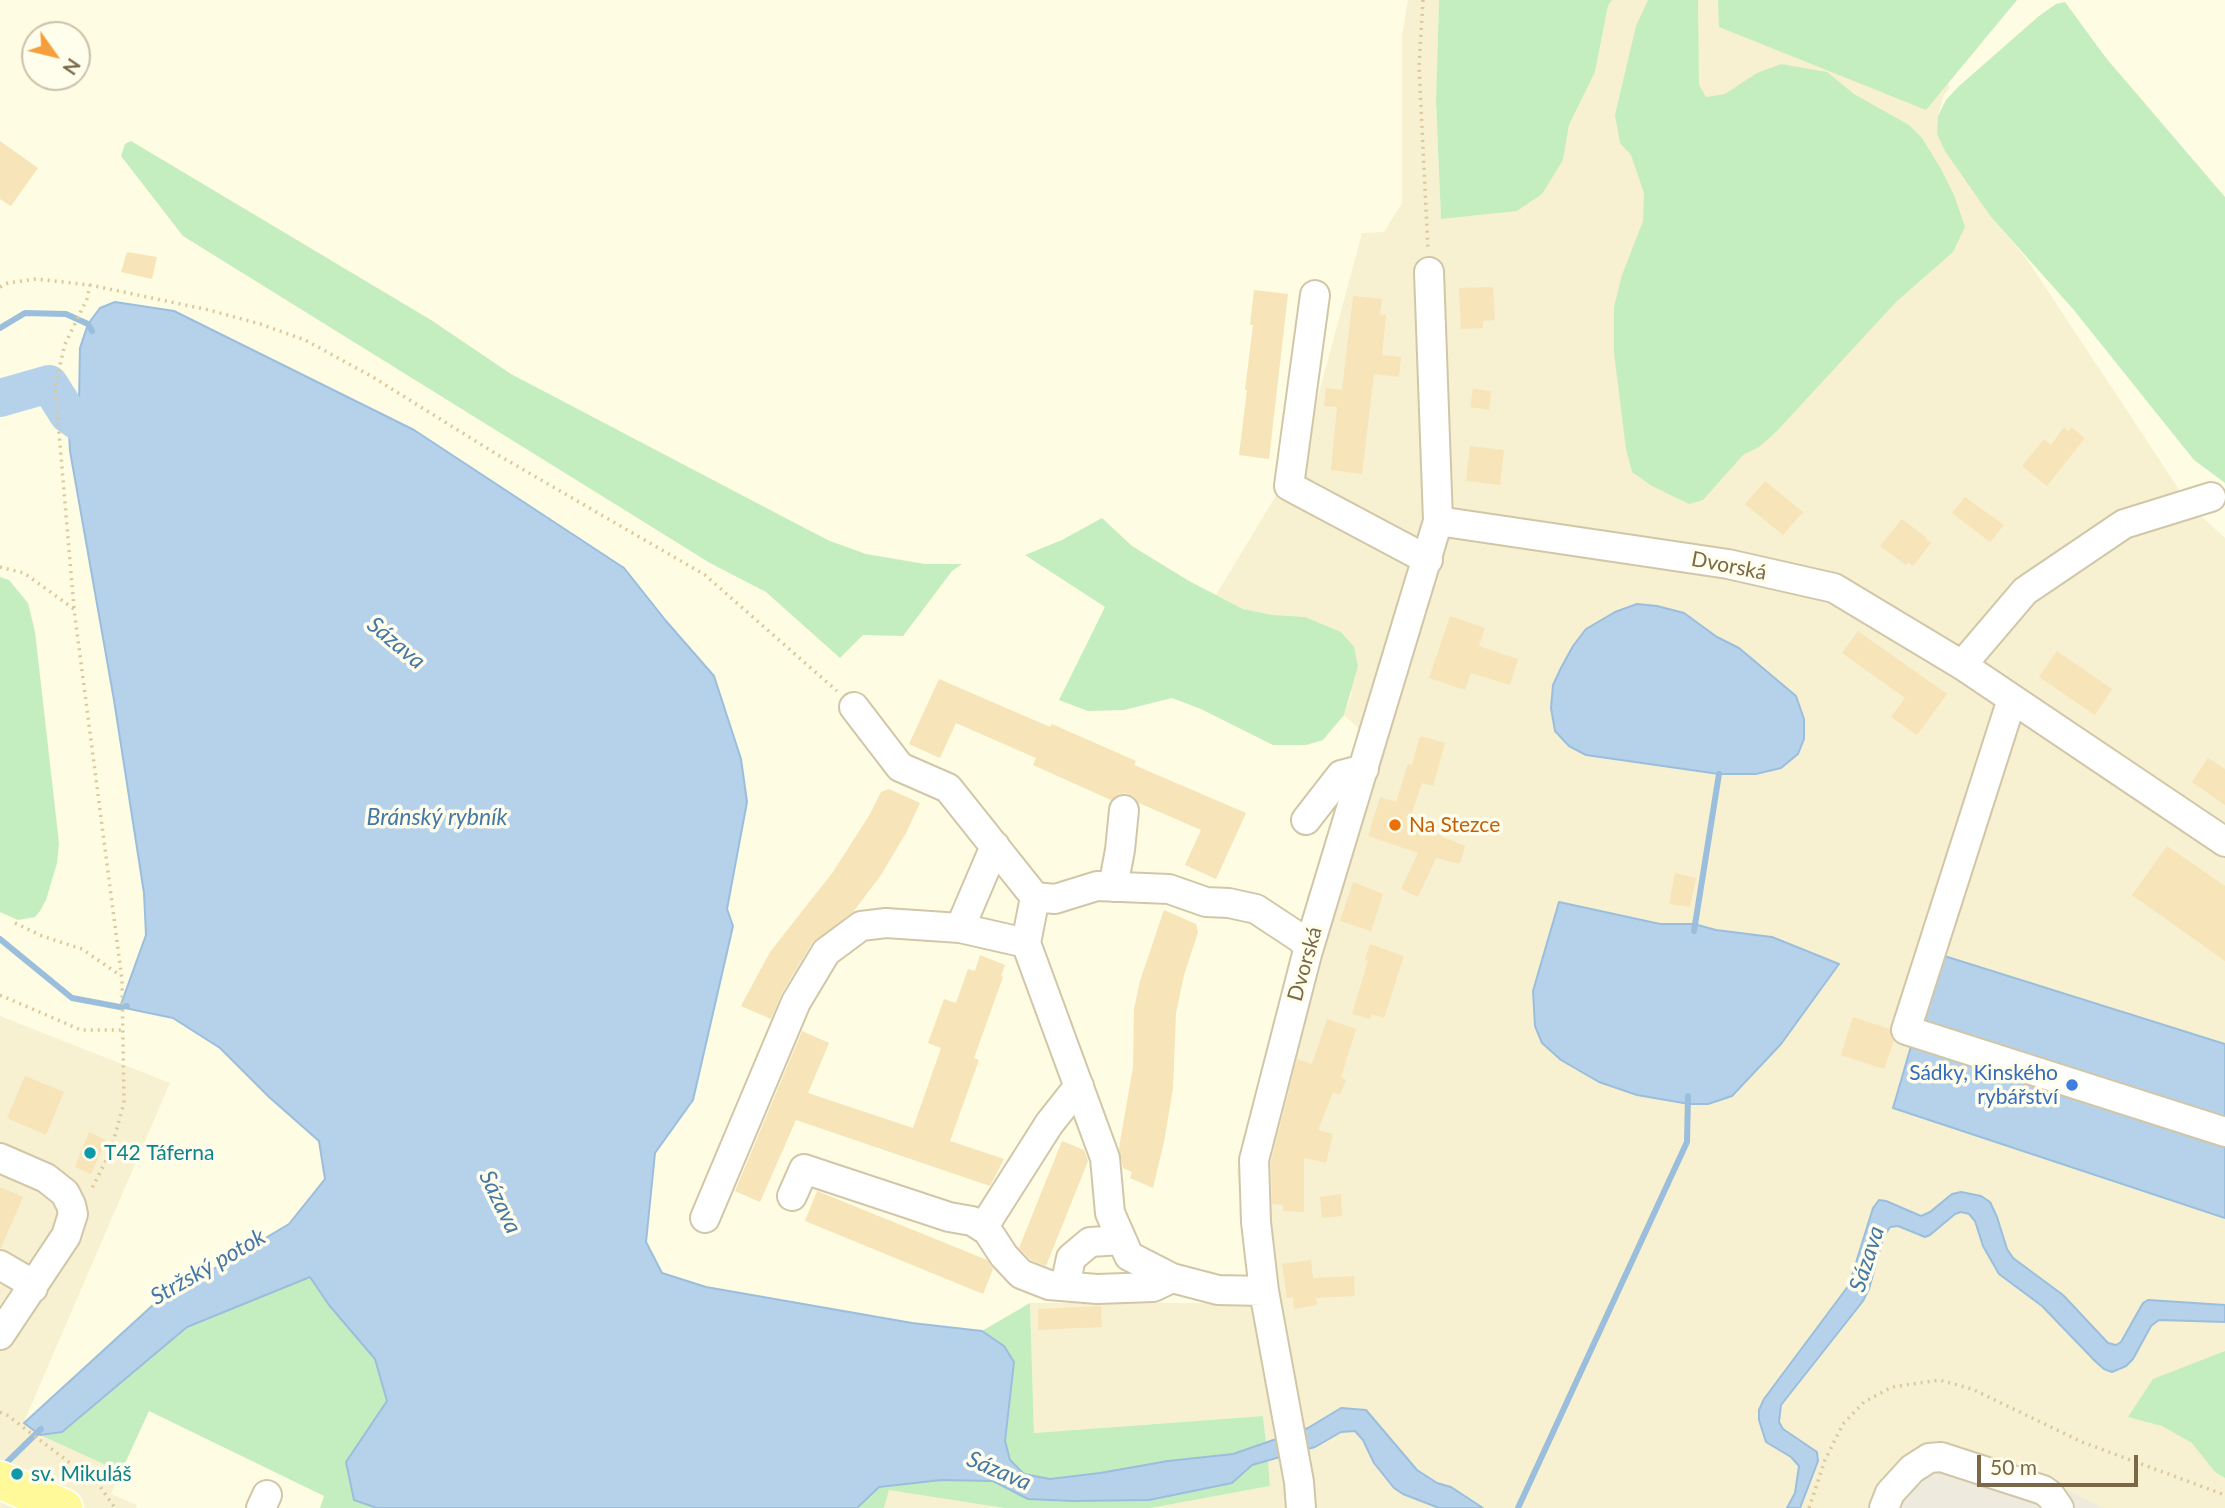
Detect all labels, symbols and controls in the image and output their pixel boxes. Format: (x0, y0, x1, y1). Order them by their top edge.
north arrow (21, 21, 91, 91)
text: N (59, 54, 86, 79)
street label: Dvorská (1689, 546, 1769, 586)
water label: Sázava (361, 611, 431, 675)
water label: Bránský rybník (367, 804, 507, 832)
place label: Na Stezce (1409, 812, 1500, 838)
marker: Na Stezce (1387, 817, 1403, 833)
street label: Dvorská (1282, 924, 1328, 1004)
place label: Sádky, Kinského rybářství (1909, 1060, 2058, 1110)
marker: Sádky, Kinského rybářství (2064, 1077, 2080, 1093)
place label: T42 Táferna (104, 1140, 214, 1166)
marker: T42 Táferna (82, 1145, 98, 1161)
water label: Sázava (473, 1166, 527, 1238)
water label: Stržský potok (146, 1223, 270, 1311)
water label: Sázava (1844, 1223, 1890, 1295)
scale bar (1980, 1442, 2141, 1486)
water label: Sázava (963, 1445, 1035, 1497)
text: 50 m (1990, 1454, 2037, 1479)
place label: sv. Mikuláš (31, 1461, 132, 1487)
marker: sv. Mikuláš (9, 1466, 25, 1482)

